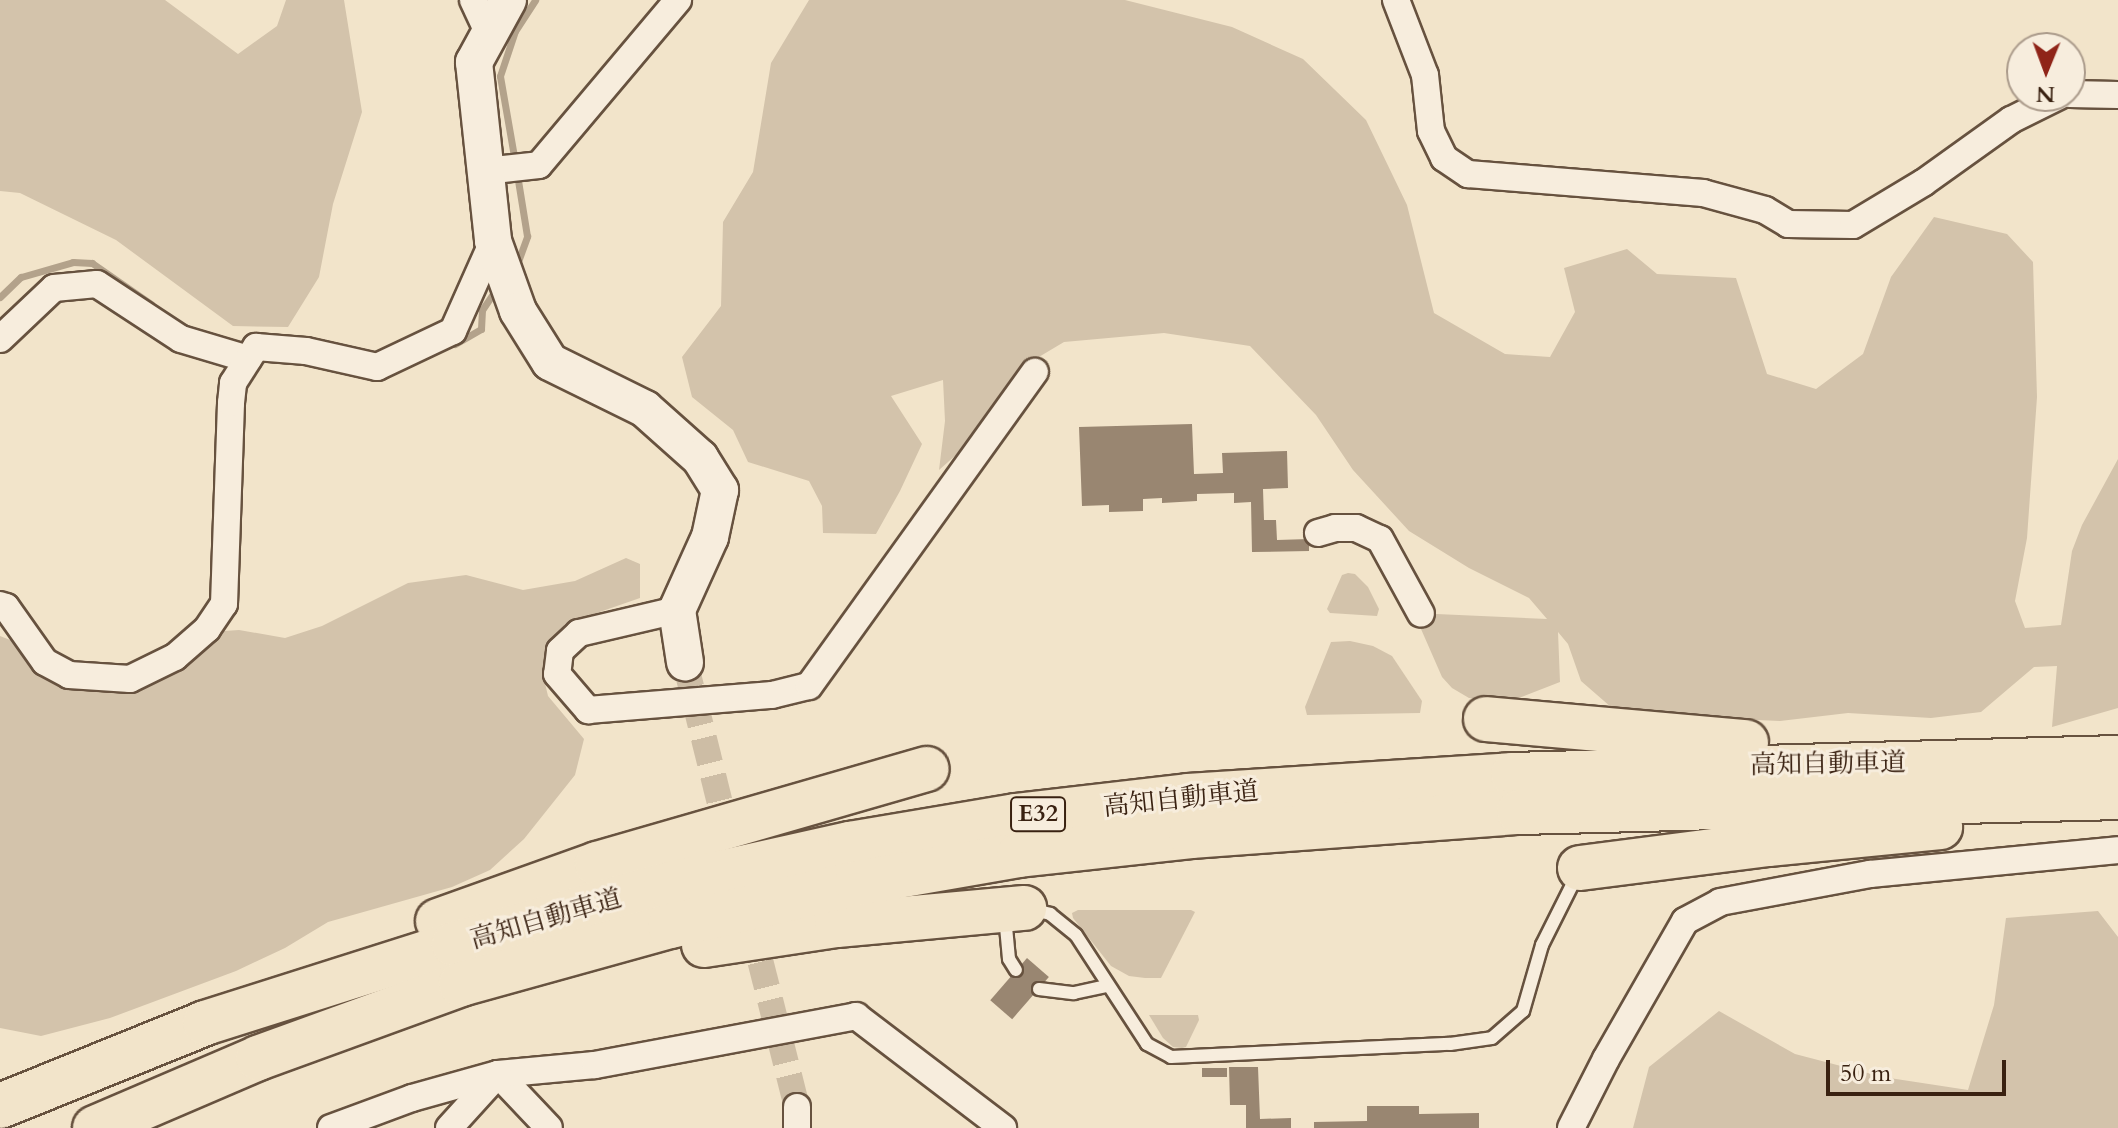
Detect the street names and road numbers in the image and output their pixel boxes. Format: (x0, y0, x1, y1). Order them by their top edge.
street label: 高知自動車道 (1750, 747, 1906, 781)
street label: 高知自動車道 (1102, 775, 1260, 823)
road number: E32 (1010, 794, 1066, 834)
street label: 高知自動車道 (467, 883, 625, 955)

